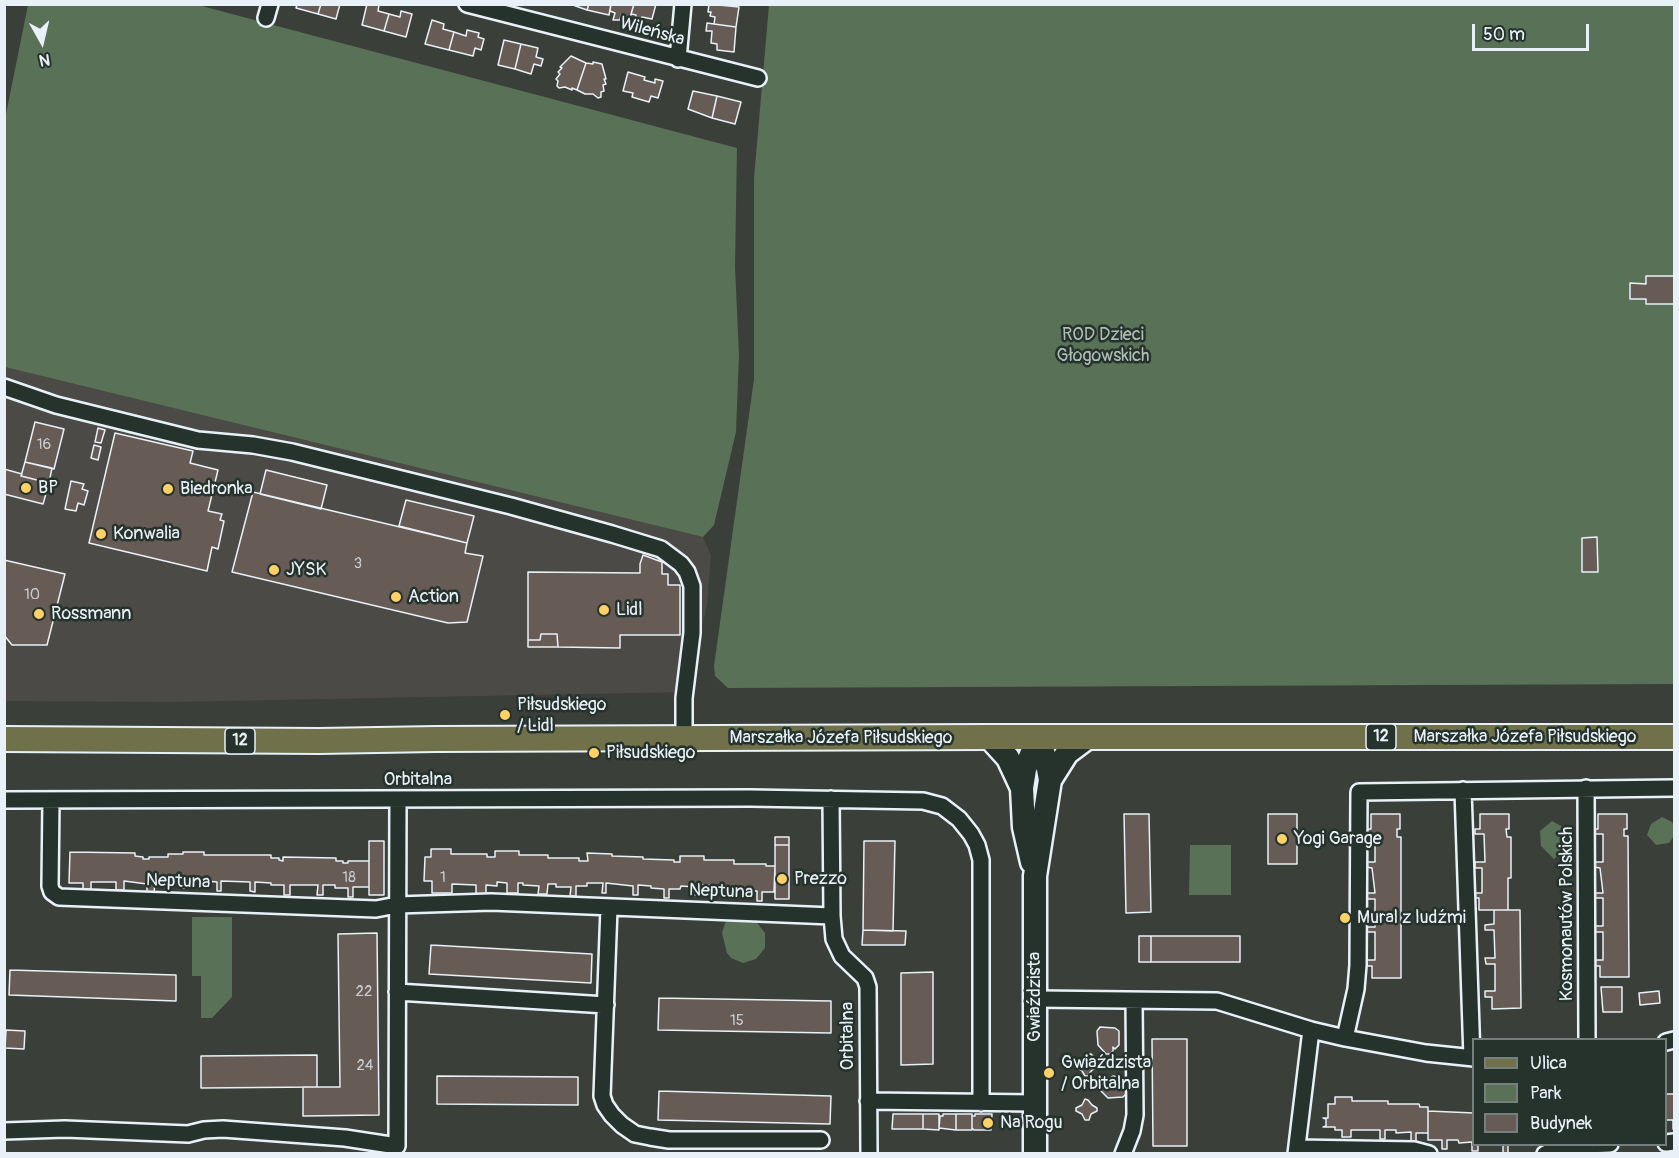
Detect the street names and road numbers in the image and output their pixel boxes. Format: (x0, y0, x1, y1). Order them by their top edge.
street label: Wileńska (617, 13, 687, 51)
road number: 12 (1366, 724, 1396, 750)
street label: Marszałka Józefa Piłsudskiego (1414, 726, 1636, 748)
street label: Marszałka Józefa Piłsudskiego (730, 727, 952, 749)
road number: 12 (225, 728, 255, 754)
street label: Orbitalna (384, 769, 452, 791)
street label: Kosmonautów Polskich (1556, 827, 1578, 1001)
street label: Neptuna (145, 870, 211, 894)
street label: Neptuna (688, 880, 754, 904)
street label: Gwiaździsta (1024, 952, 1046, 1042)
street label: Orbitalna (837, 1002, 859, 1070)

